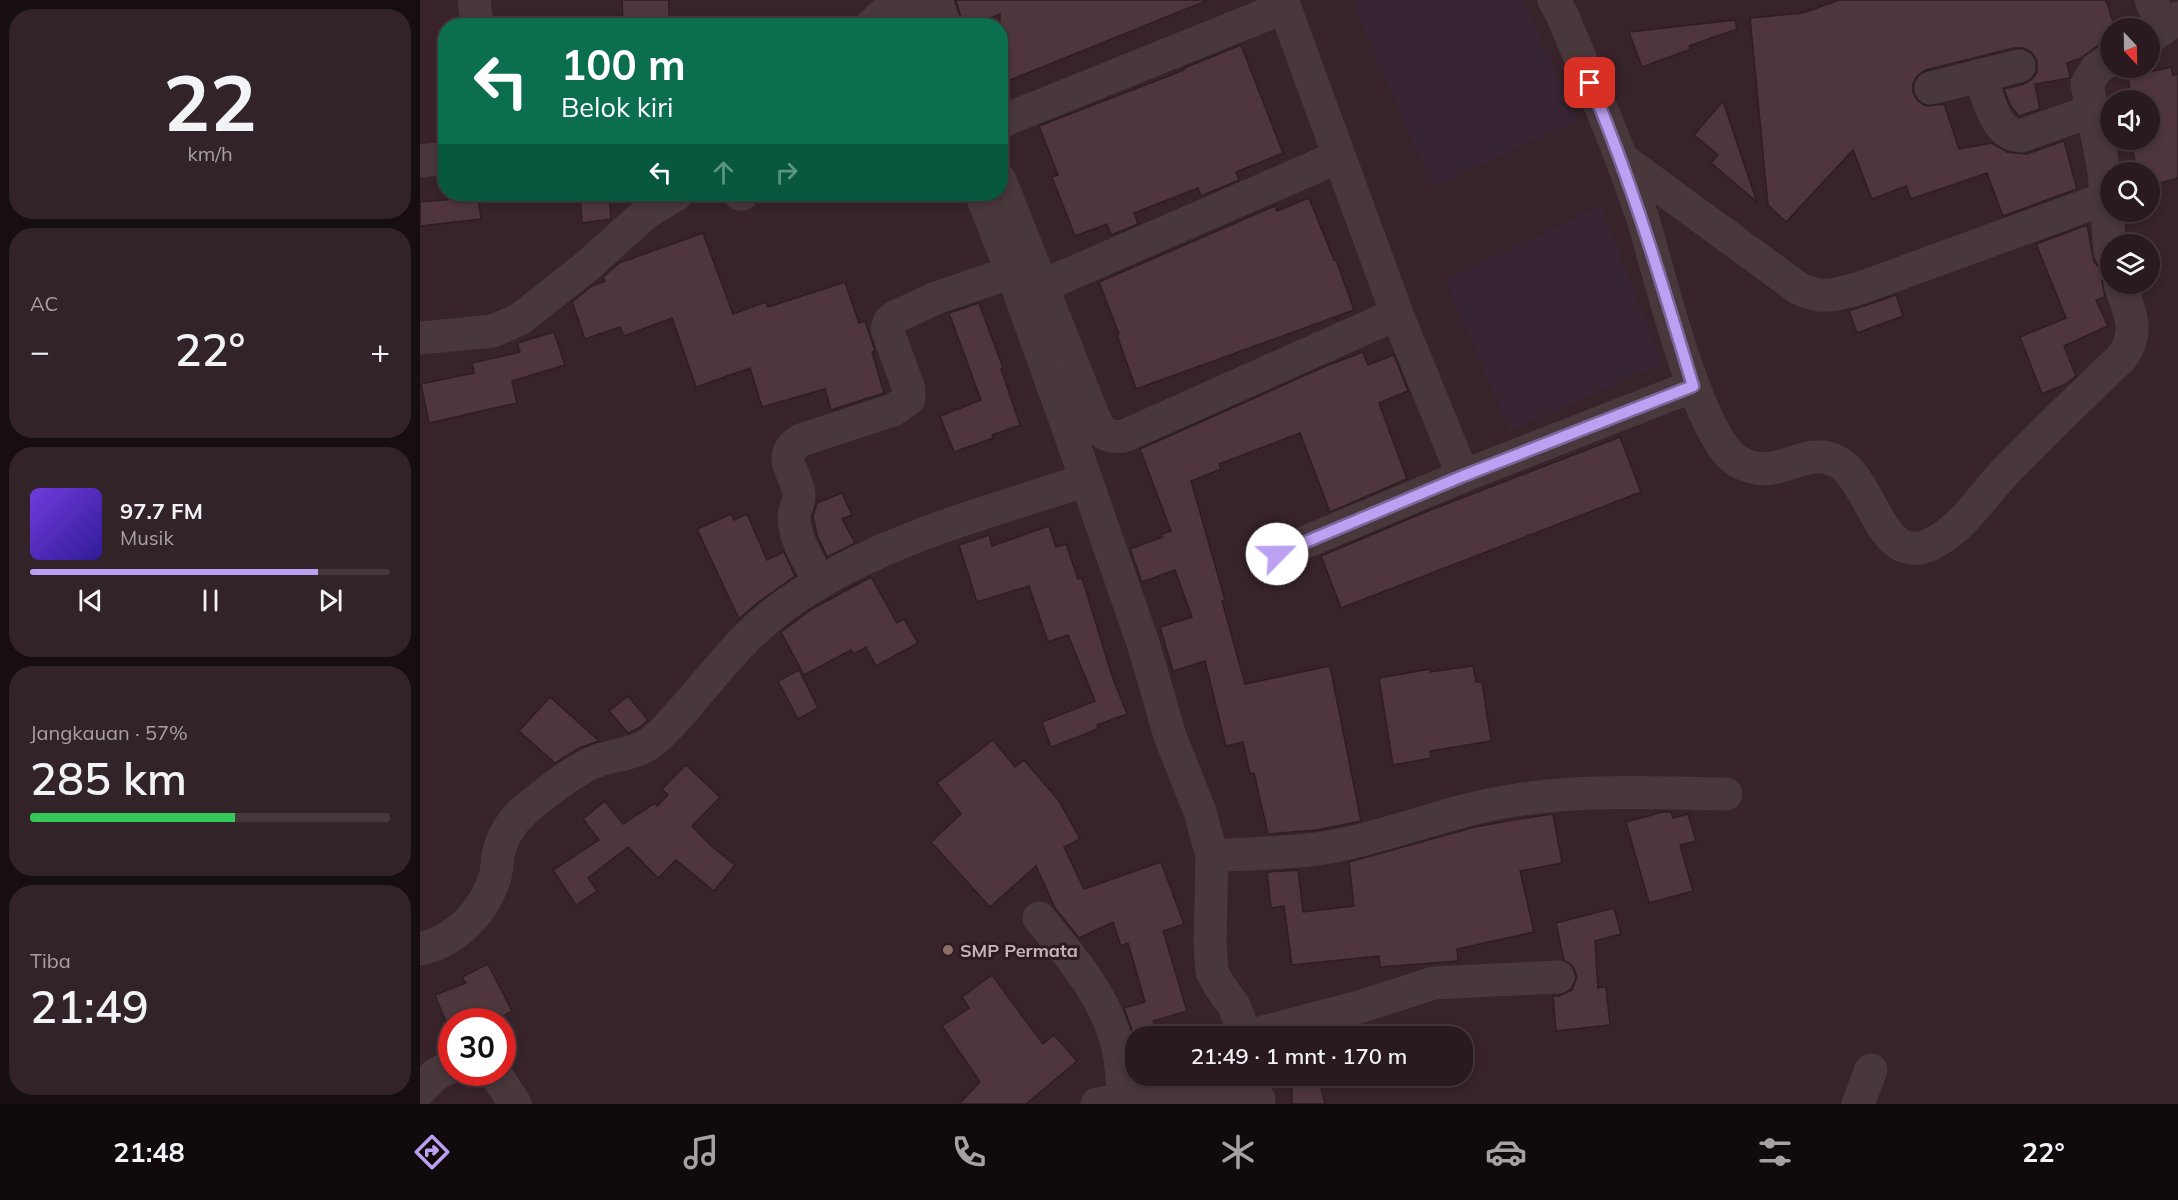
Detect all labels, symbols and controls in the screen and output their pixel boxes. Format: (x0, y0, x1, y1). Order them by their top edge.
north arrow (2100, 18, 2160, 78)
map controls (2100, 18, 2160, 294)
text: 100 m (561, 38, 686, 91)
icon: left (462, 42, 540, 120)
text: 22 (163, 53, 257, 151)
pin (1564, 57, 1615, 108)
icon: arrive (1573, 66, 1606, 99)
text: Belok kiri (561, 90, 673, 124)
button: sound (2100, 90, 2160, 150)
text: km/h (187, 141, 233, 166)
icon: left (644, 156, 677, 189)
icon: ahead (707, 156, 740, 189)
icon: right (770, 156, 803, 189)
button: search (2100, 162, 2160, 222)
button: layers (2100, 234, 2160, 294)
text: AC (30, 291, 58, 316)
text: 22° (175, 321, 245, 377)
text: − (30, 330, 50, 371)
text: + (370, 330, 390, 371)
text: 97.7 FM (120, 497, 203, 525)
position arrow (1245, 522, 1309, 586)
text: Musik (120, 525, 174, 550)
icon: previous (74, 584, 107, 617)
icon: pause (194, 584, 227, 617)
icon: next (314, 584, 347, 617)
text: Jangkauan · 57% (30, 720, 188, 745)
text: 285 km (30, 750, 187, 806)
place label: SMP Permata (960, 939, 1078, 962)
marker: SMP Permata (941, 943, 955, 957)
text: Tiba (30, 948, 71, 973)
text: 21:49 (30, 978, 149, 1034)
speed limit sign: 30 (438, 1008, 516, 1086)
text: 21:49 · 1 mnt · 170 m (1191, 1042, 1407, 1070)
icon: directions (411, 1131, 453, 1173)
icon: music (680, 1131, 722, 1173)
icon: phone (948, 1131, 990, 1173)
icon: climate (1217, 1131, 1259, 1173)
icon: car (1485, 1131, 1527, 1173)
icon: filters (1754, 1131, 1796, 1173)
text: 21:48 (113, 1135, 185, 1169)
text: 22° (2022, 1135, 2065, 1169)

